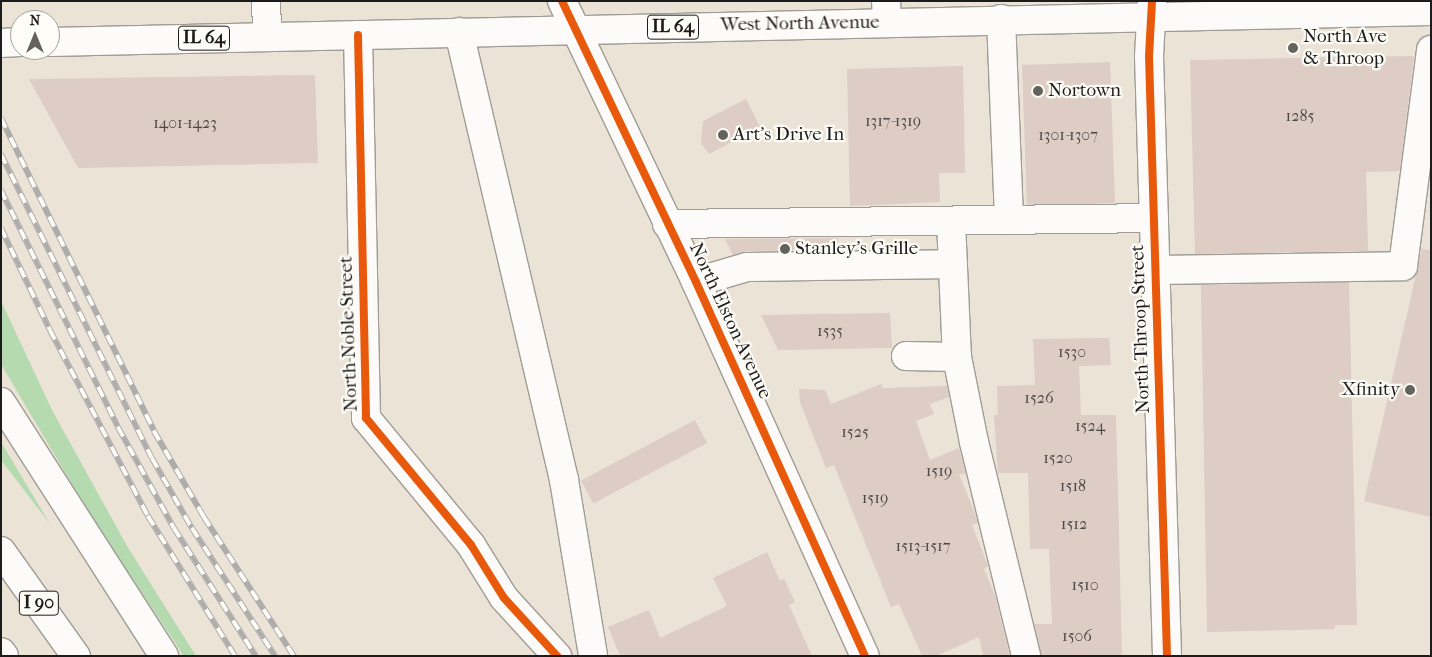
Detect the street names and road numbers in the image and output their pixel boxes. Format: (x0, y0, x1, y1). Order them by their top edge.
street label: West North Avenue (720, 11, 880, 37)
road number: IL 64 (647, 12, 699, 42)
road number: IL 64 (178, 22, 230, 54)
street label: North Elston Avenue (684, 239, 776, 403)
street label: North Throop Street (1127, 244, 1155, 414)
street label: North Noble Street (335, 256, 363, 412)
road number: I 90 (18, 588, 60, 618)

